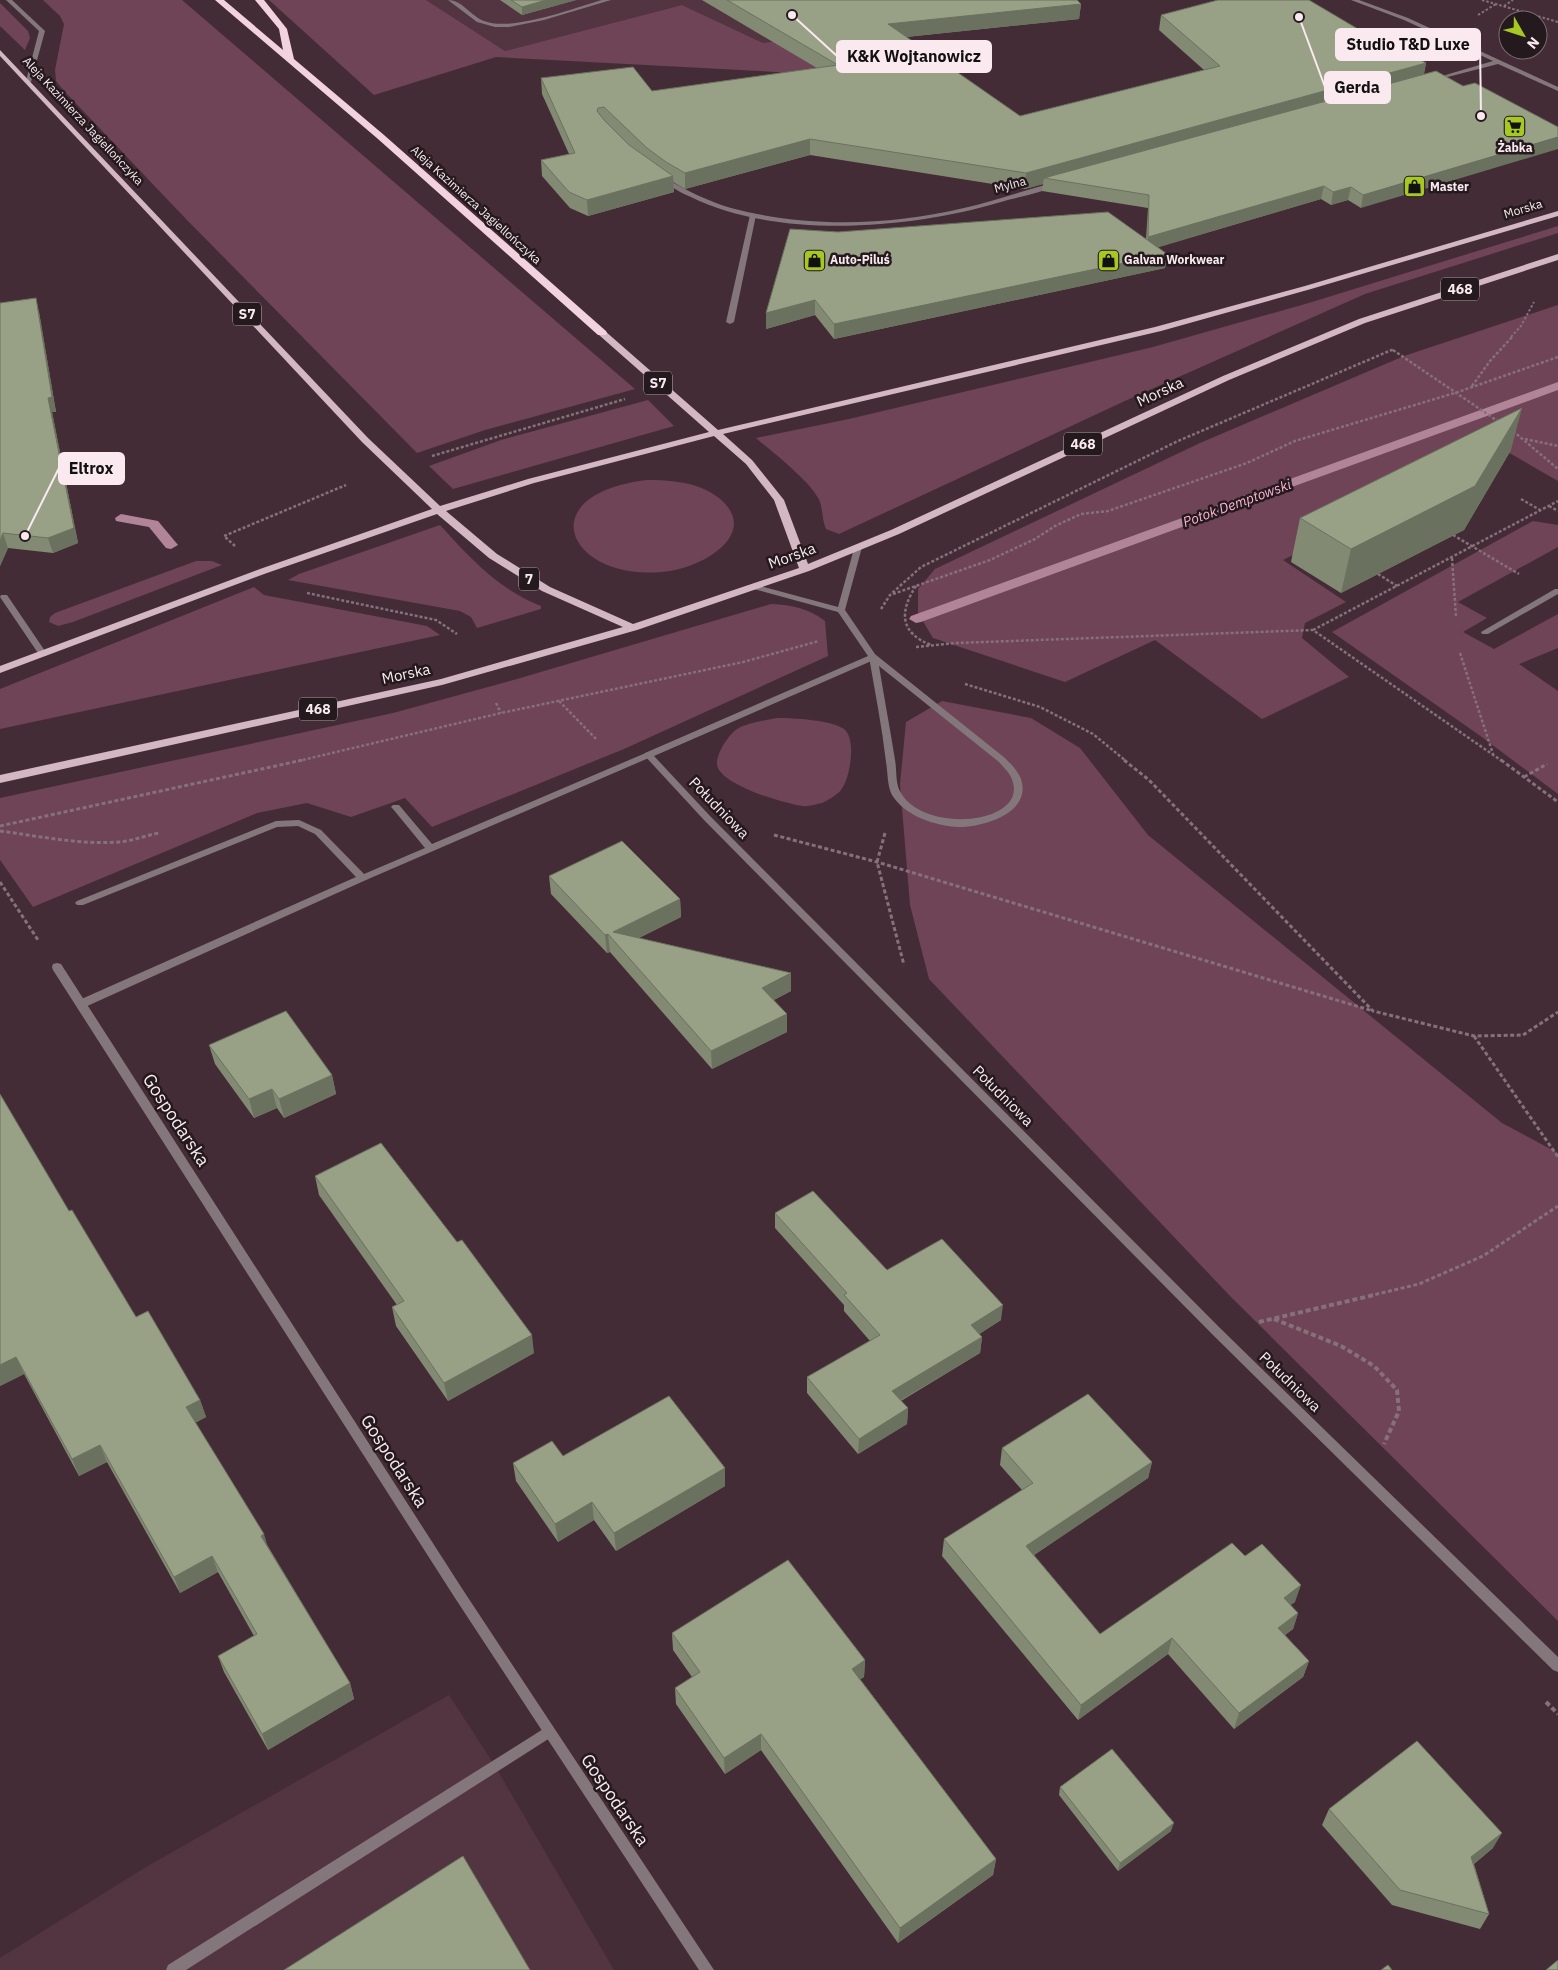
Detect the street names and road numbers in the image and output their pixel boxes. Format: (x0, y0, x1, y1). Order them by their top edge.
street label: Aleja Kazimierza Jagiellończyka (20, 53, 147, 188)
street label: Aleja Kazimierza Jagiellończyka (408, 142, 545, 268)
street label: Mylna (992, 173, 1028, 196)
street label: Morska (1502, 195, 1544, 221)
road number: 468 (1441, 278, 1479, 300)
road number: S7 (233, 302, 261, 326)
road number: S7 (644, 372, 672, 394)
street label: Morska (1133, 373, 1186, 411)
road number: 468 (1064, 432, 1102, 456)
street label: Morska (765, 538, 818, 573)
road number: 7 (519, 568, 539, 590)
street label: Morska (380, 659, 432, 688)
road number: 468 (299, 698, 337, 721)
street label: Południowa (685, 773, 753, 843)
street label: Południowa (969, 1061, 1038, 1130)
street label: Gospodarska (138, 1069, 215, 1171)
street label: Południowa (1255, 1348, 1325, 1416)
street label: Gospodarska (356, 1410, 433, 1512)
street label: Gospodarska (576, 1749, 655, 1851)

